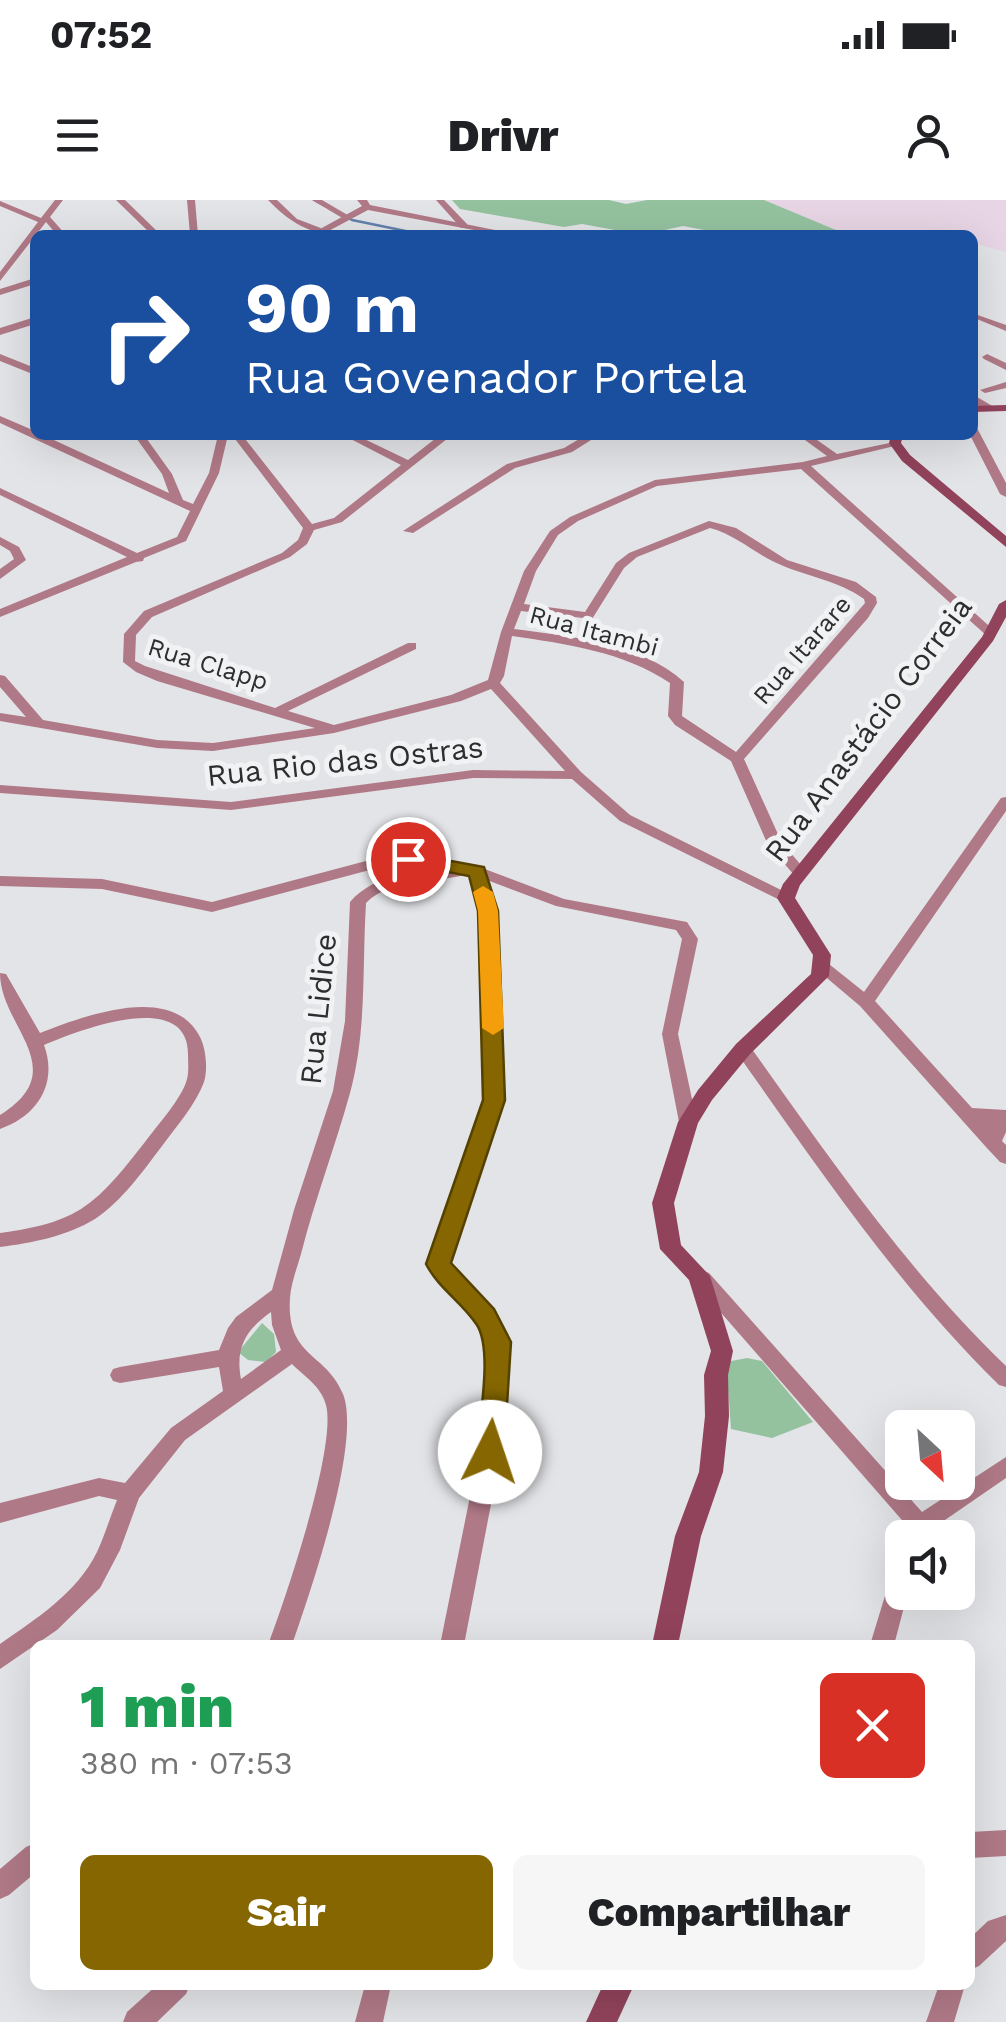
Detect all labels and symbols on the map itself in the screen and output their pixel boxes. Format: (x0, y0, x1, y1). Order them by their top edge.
street label: Rua Itarare (747, 590, 857, 710)
street label: Rua Anastácio Correia (757, 590, 979, 868)
street label: Rua Itambi (526, 600, 662, 662)
street label: Rua Clapp (144, 632, 272, 696)
street label: Rua Rio das Ostras (205, 729, 485, 793)
pin (366, 817, 451, 902)
street label: Rua Lidice (293, 932, 343, 1086)
position arrow (438, 1400, 542, 1504)
north arrow (885, 1410, 975, 1500)

